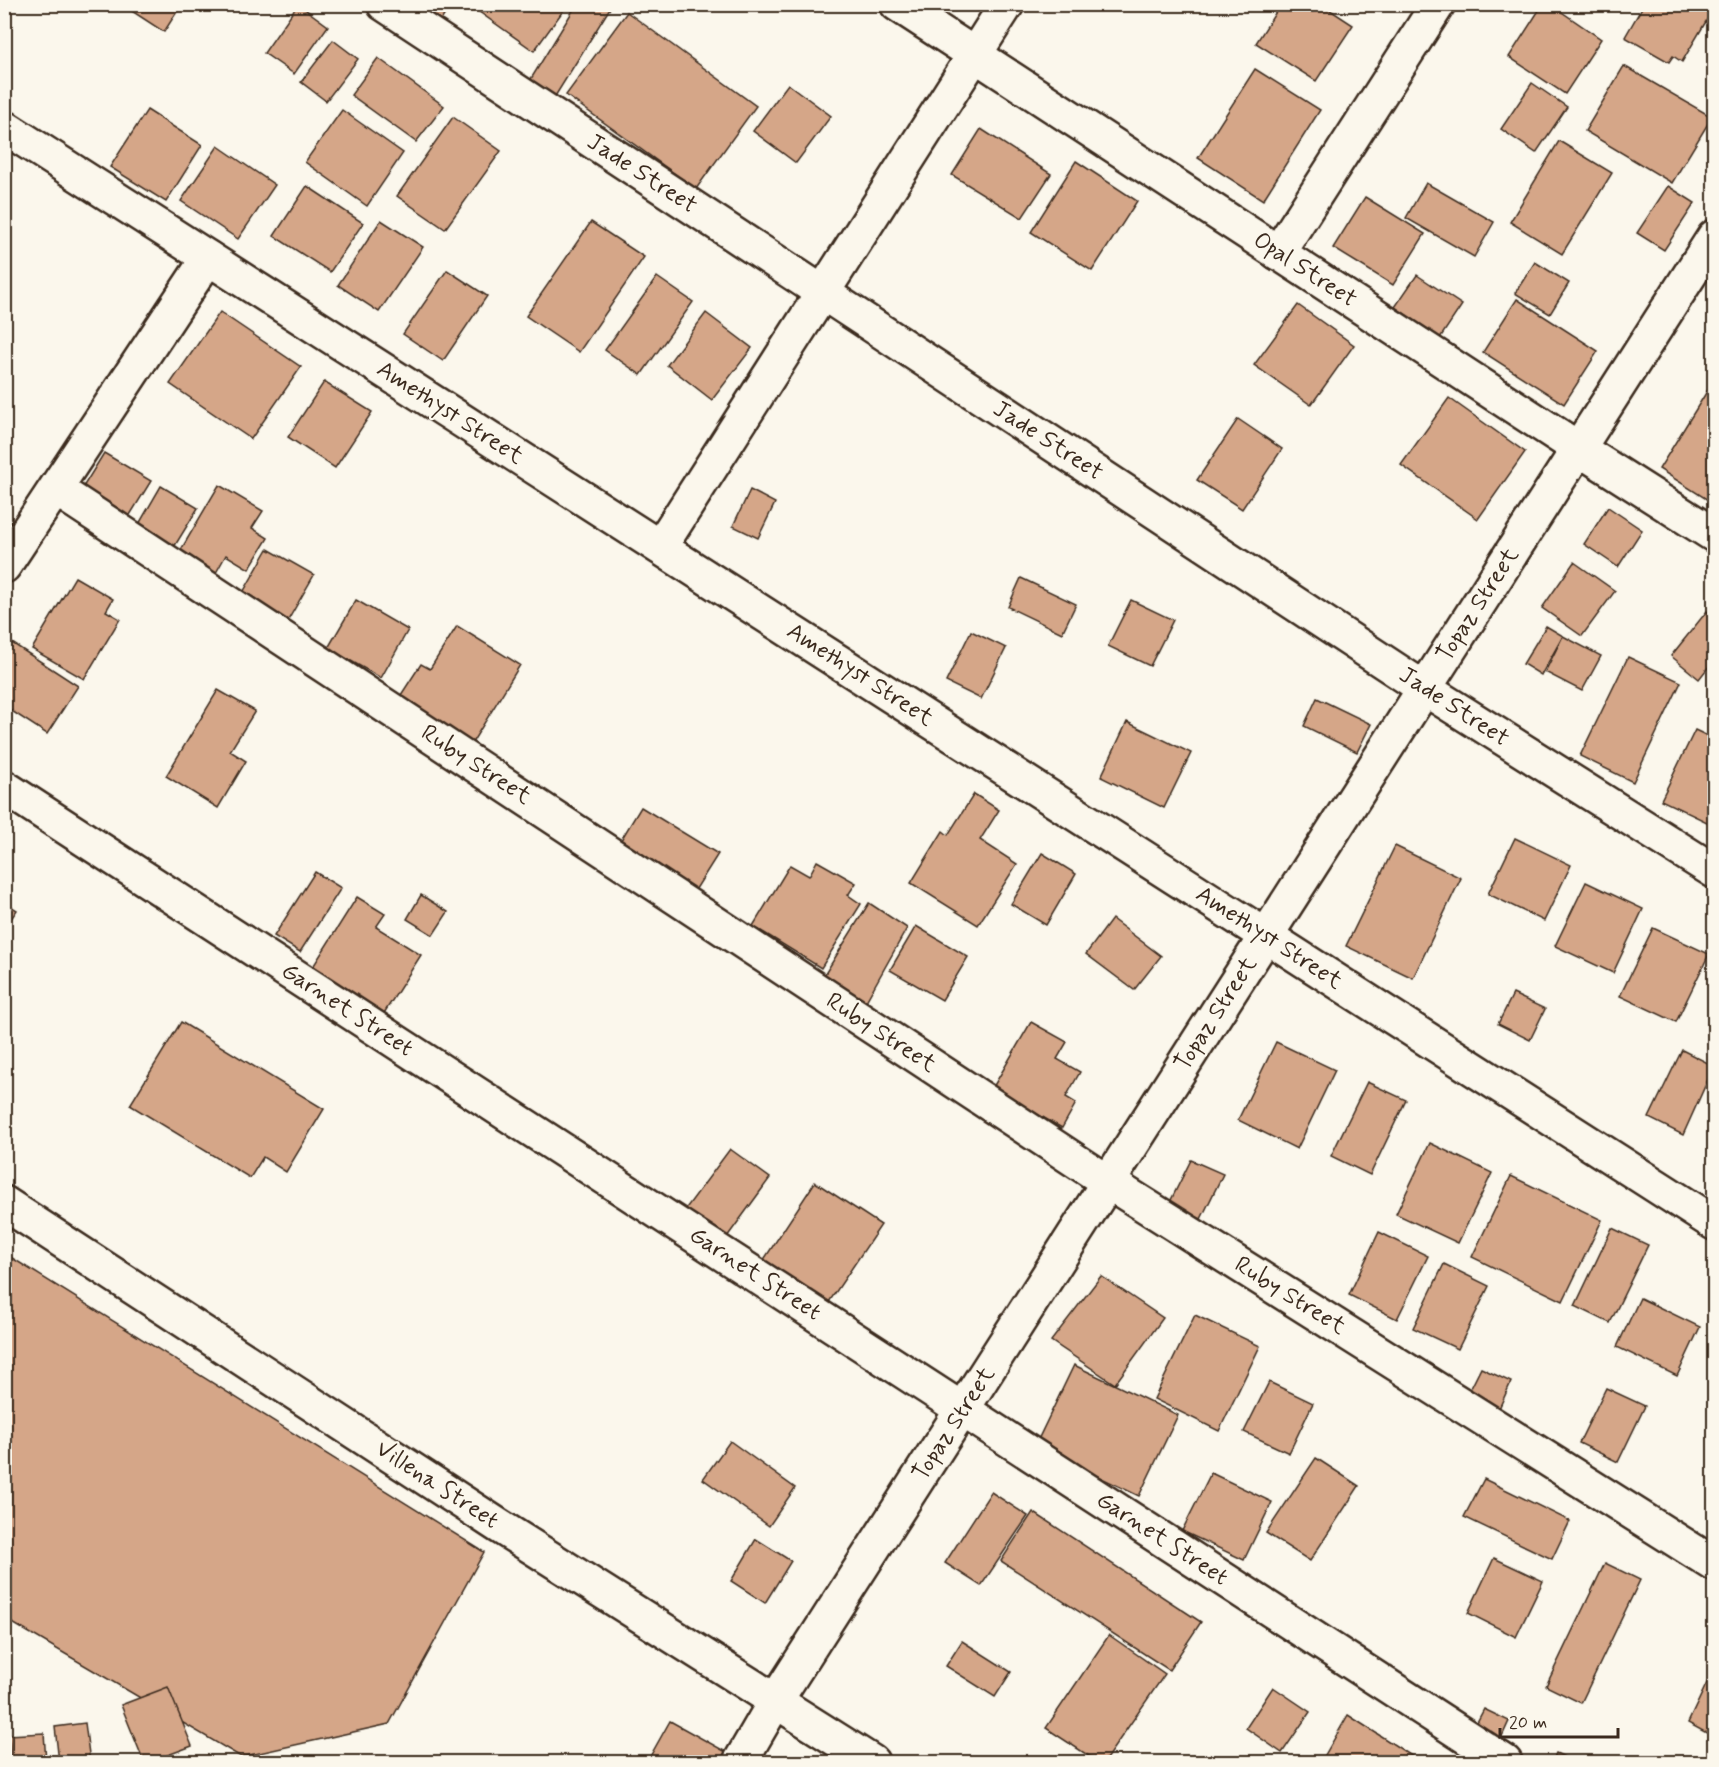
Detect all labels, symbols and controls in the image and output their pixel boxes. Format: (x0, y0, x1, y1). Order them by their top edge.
street label: Jade Street (581, 127, 703, 221)
street label: Opal Street (1247, 225, 1363, 315)
street label: Amethyst Street (371, 354, 529, 472)
street label: Jade Street (987, 394, 1109, 488)
street label: Topaz Street (1429, 542, 1527, 668)
street label: Amethyst Street (781, 616, 939, 734)
street label: Jade Street (1393, 660, 1515, 754)
street label: Ruby Street (415, 718, 537, 812)
street label: Amethyst Street (1190, 879, 1348, 997)
street label: Topaz Street (1167, 951, 1265, 1077)
street label: Garnet Street (275, 956, 419, 1064)
street label: Ruby Street (820, 986, 942, 1080)
street label: Garnet Street (683, 1220, 827, 1328)
street label: Ruby Street (1228, 1250, 1352, 1342)
street label: Topaz Street (905, 1361, 1003, 1487)
street label: Villena Street (370, 1434, 504, 1536)
street label: Garnet Street (1090, 1485, 1234, 1593)
scale bar (1500, 1701, 1618, 1739)
text: 20 m (1509, 1711, 1547, 1735)

